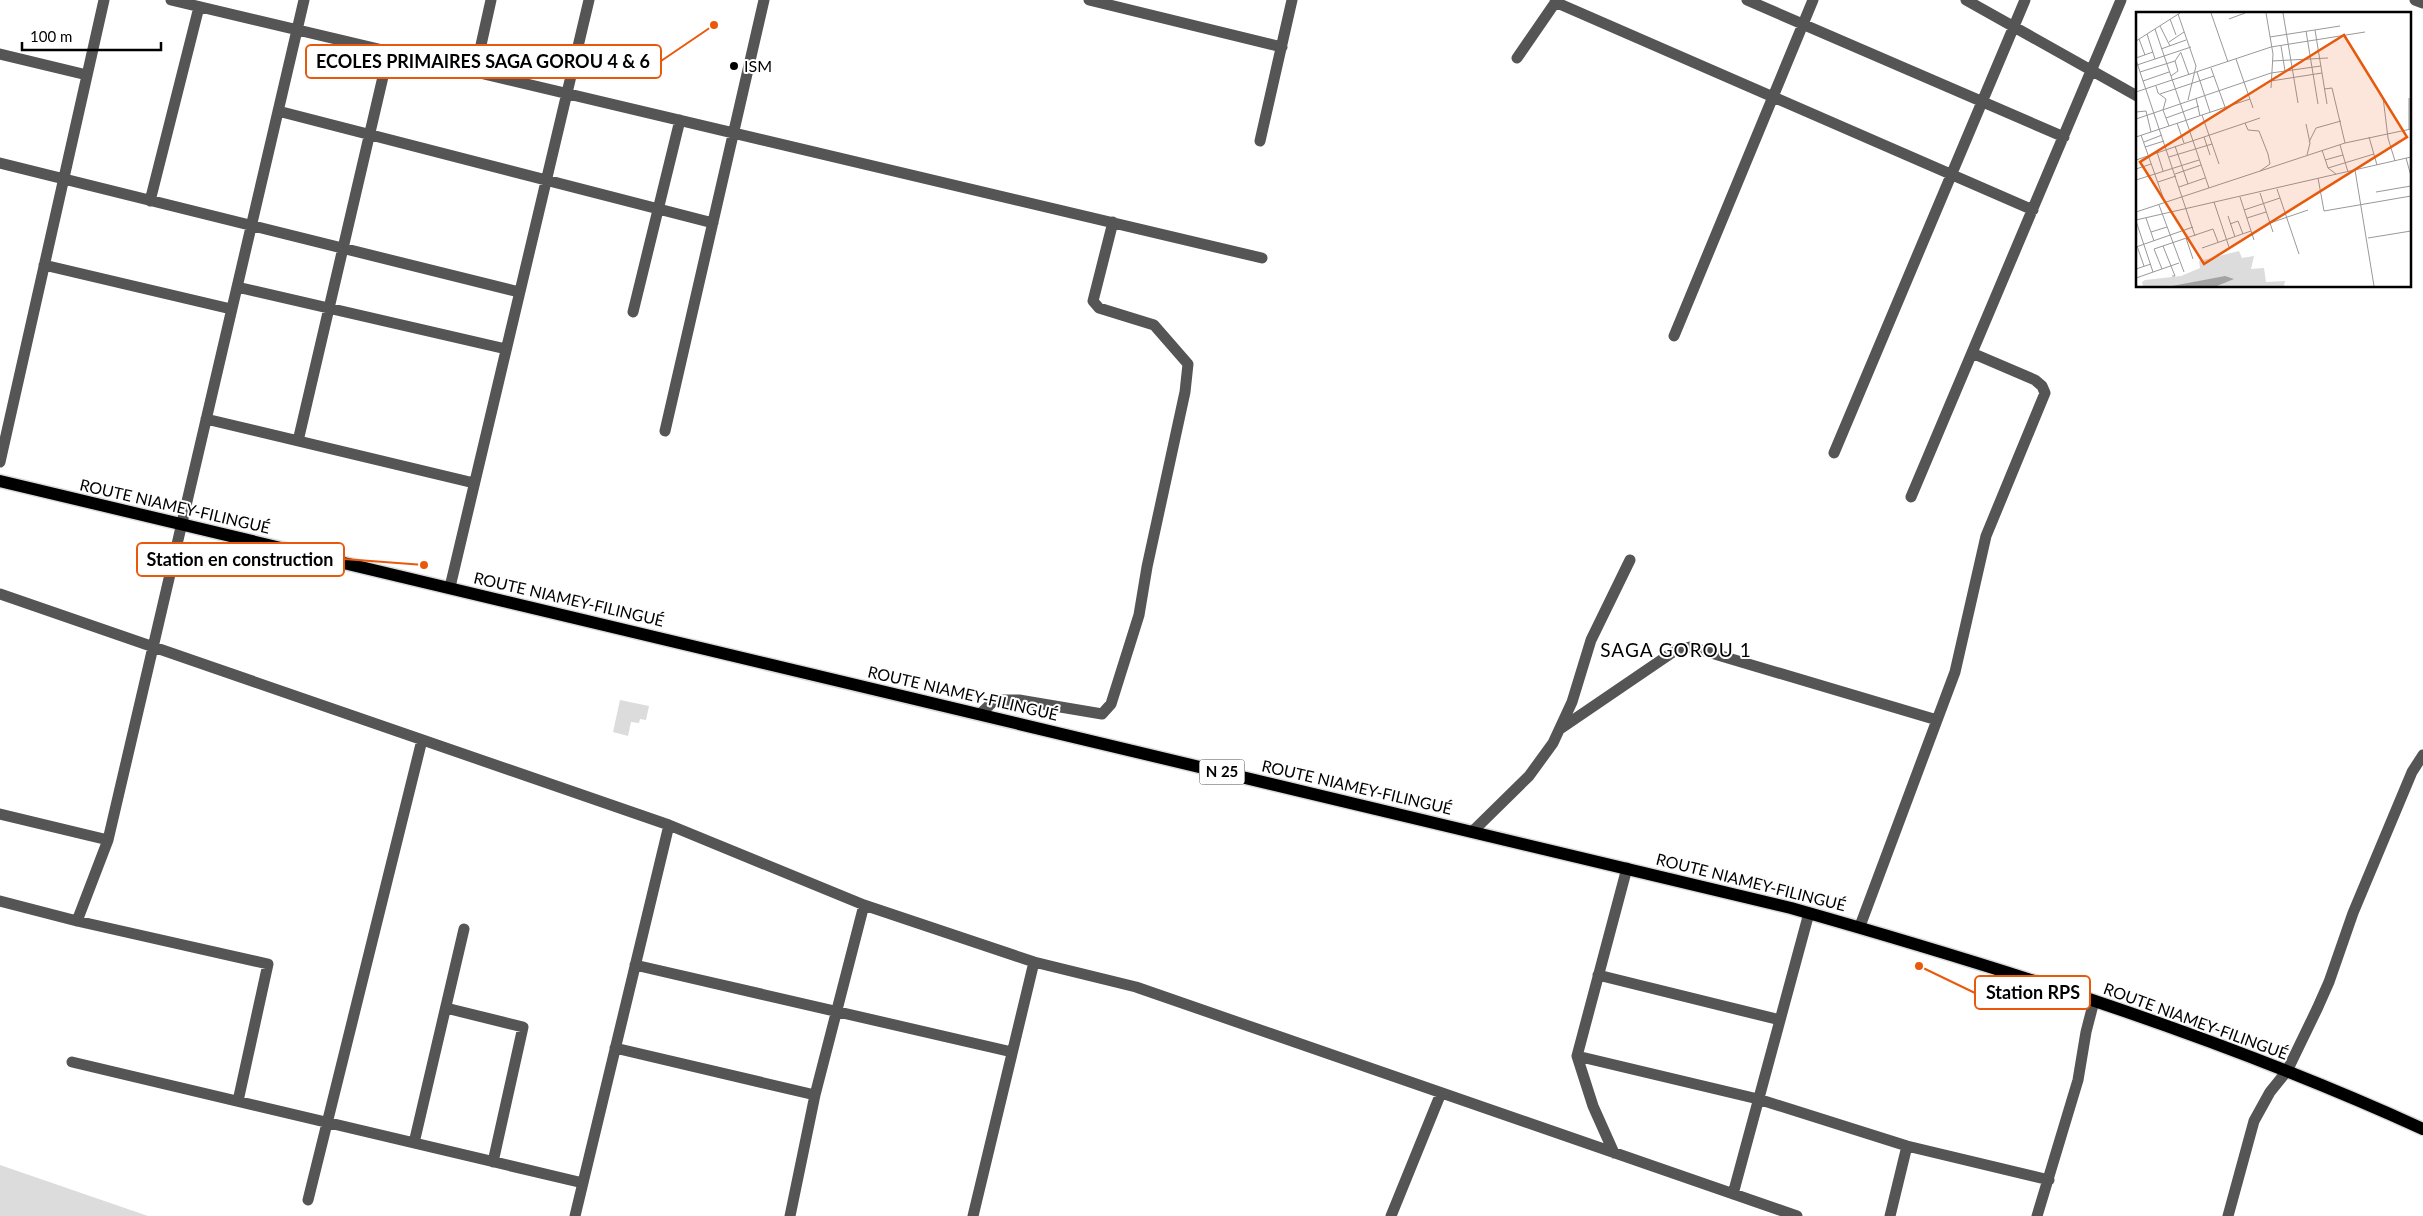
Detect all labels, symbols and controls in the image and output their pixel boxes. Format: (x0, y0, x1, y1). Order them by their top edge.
inset map (2136, 12, 2410, 288)
scale bar (22, 20, 161, 52)
text: 100 m (30, 27, 72, 45)
callout: ECOLES PRIMAIRES SAGA GOROU 4 & 6 (306, 45, 661, 78)
text: ECOLES PRIMAIRES SAGA GOROU 4 & 6 (316, 50, 650, 72)
place label: ISM (744, 56, 772, 75)
marker: ISM (728, 60, 740, 72)
street label: ROUTE NIAMEY-FILINGUÉ (78, 474, 272, 537)
callout: Station en construction (137, 543, 344, 576)
text: Station en construction (146, 548, 334, 570)
street label: ROUTE NIAMEY-FILINGUÉ (472, 567, 666, 630)
district label: SAGA GOROU 1 (1600, 638, 1752, 661)
street label: ROUTE NIAMEY-FILINGUÉ (866, 661, 1060, 724)
street label: ROUTE NIAMEY-FILINGUÉ (1260, 755, 1454, 818)
road number: N 25 (1200, 760, 1244, 784)
street label: ROUTE NIAMEY-FILINGUÉ (1654, 849, 1848, 914)
callout: Station RPS (1975, 976, 2090, 1009)
street label: ROUTE NIAMEY-FILINGUÉ (2101, 978, 2291, 1063)
text: Station RPS (1986, 981, 2080, 1003)

